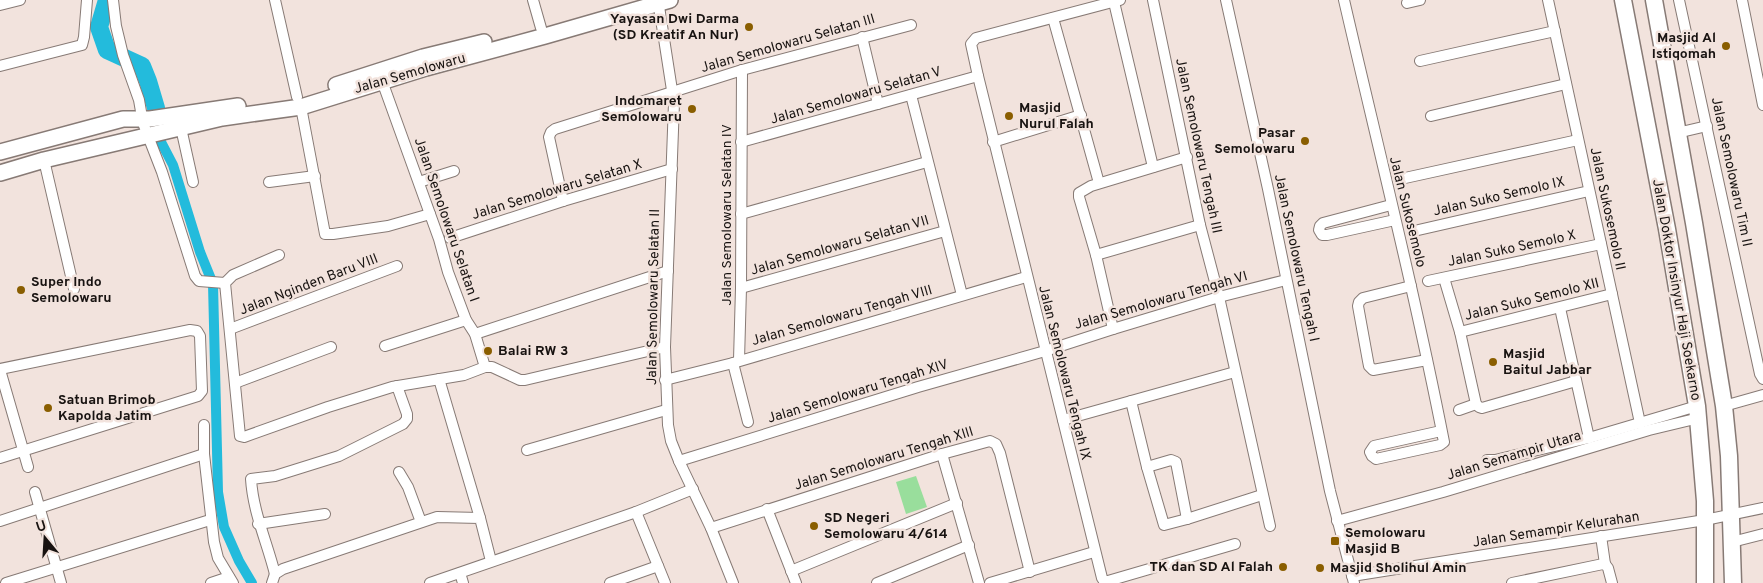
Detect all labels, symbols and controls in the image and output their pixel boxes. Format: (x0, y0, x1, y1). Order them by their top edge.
place label: Yayasan Dwi Darma (SD Kreatif An Nur) (610, 11, 739, 44)
street label: Jalan Semolowaru Selatan III (699, 11, 877, 77)
marker: Yayasan Dwi Darma (SD Kreatif An Nur) (743, 21, 755, 33)
place label: Masjid Al Istiqomah (1652, 30, 1716, 63)
marker: Masjid Al Istiqomah (1720, 40, 1732, 52)
street label: Jalan Semolowaru (352, 50, 468, 98)
street label: Jalan Semolowaru Tengah III (1171, 57, 1225, 235)
street label: Jalan Semolowaru Selatan V (768, 63, 944, 129)
place label: Indomaret Semolowaru (601, 93, 682, 126)
street label: Jalan Semolowaru Tim II (1707, 96, 1755, 248)
place label: Masjid Nurul Falah (1019, 100, 1094, 133)
marker: Indomaret Semolowaru (686, 103, 698, 115)
marker: Masjid Nurul Falah (1003, 110, 1015, 122)
street label: Jalan Semolowaru Selatan IV (719, 124, 736, 306)
place label: Pasar Semolowaru (1214, 125, 1295, 158)
marker: Pasar Semolowaru (1299, 135, 1311, 147)
street label: Jalan Semolowaru Selatan I (410, 136, 482, 304)
street label: Jalan Sukosemolo II (1586, 146, 1628, 272)
street label: Jalan Sukosemolo (1385, 155, 1429, 269)
street label: Jalan Semolowaru Selatan X (470, 156, 644, 224)
street label: Jalan Semolowaru Tengah I (1270, 173, 1322, 343)
street label: Jalan Suko Semolo IX (1432, 174, 1566, 220)
street label: Jalan Doktor Insinyur Haji Soekarno (1648, 178, 1704, 402)
street label: Jalan Semolowaru Selatan II (644, 209, 664, 385)
street label: Jalan Semolowaru Selatan VII (749, 212, 931, 280)
street label: Jalan Suko Semolo X (1446, 227, 1578, 271)
street label: Jalan Nginden Baru VIII (237, 251, 381, 319)
street label: Jalan Semolowaru Tengah VI (1072, 268, 1250, 334)
place label: Super Indo Semolowaru (31, 274, 112, 307)
street label: Jalan Suko Semolo XII (1463, 275, 1601, 325)
street label: Jalan Semolowaru Tengah VIII (750, 282, 934, 350)
marker: Super Indo Semolowaru (15, 284, 27, 296)
street label: Jalan Semolowaru Tengah IX (1034, 284, 1094, 462)
place label: Balai RW 3 (498, 343, 568, 360)
marker: Balai RW 3 (482, 345, 494, 357)
place label: Masjid Baitul Jabbar (1503, 346, 1592, 379)
street label: Jalan Semolowaru Tengah XIV (766, 356, 950, 428)
marker: Masjid Baitul Jabbar (1487, 356, 1499, 368)
place label: Satuan Brimob Kapolda Jatim (58, 392, 156, 425)
marker: Satuan Brimob Kapolda Jatim (42, 402, 54, 414)
street label: Jalan Semolowaru Tengah XIII (792, 424, 976, 494)
street label: Jalan Semampir Utara (1445, 427, 1583, 485)
street label: Jalan Semampir Kelurahan (1471, 508, 1641, 552)
place label: SD Negeri Semolowaru 4/614 (824, 510, 948, 543)
north arrow (20, 513, 70, 563)
text: U (34, 517, 49, 537)
marker: SD Negeri Semolowaru 4/614 (808, 520, 820, 532)
place label: Semolowaru Masjid B (1345, 525, 1426, 558)
marker: Semolowaru Masjid B (1329, 535, 1341, 547)
place label: TK dan SD Al Falah (1150, 559, 1273, 576)
place label: Masjid Sholihul Amin (1330, 560, 1467, 577)
marker: TK dan SD Al Falah (1277, 561, 1289, 573)
marker: Masjid Sholihul Amin (1314, 562, 1326, 574)

